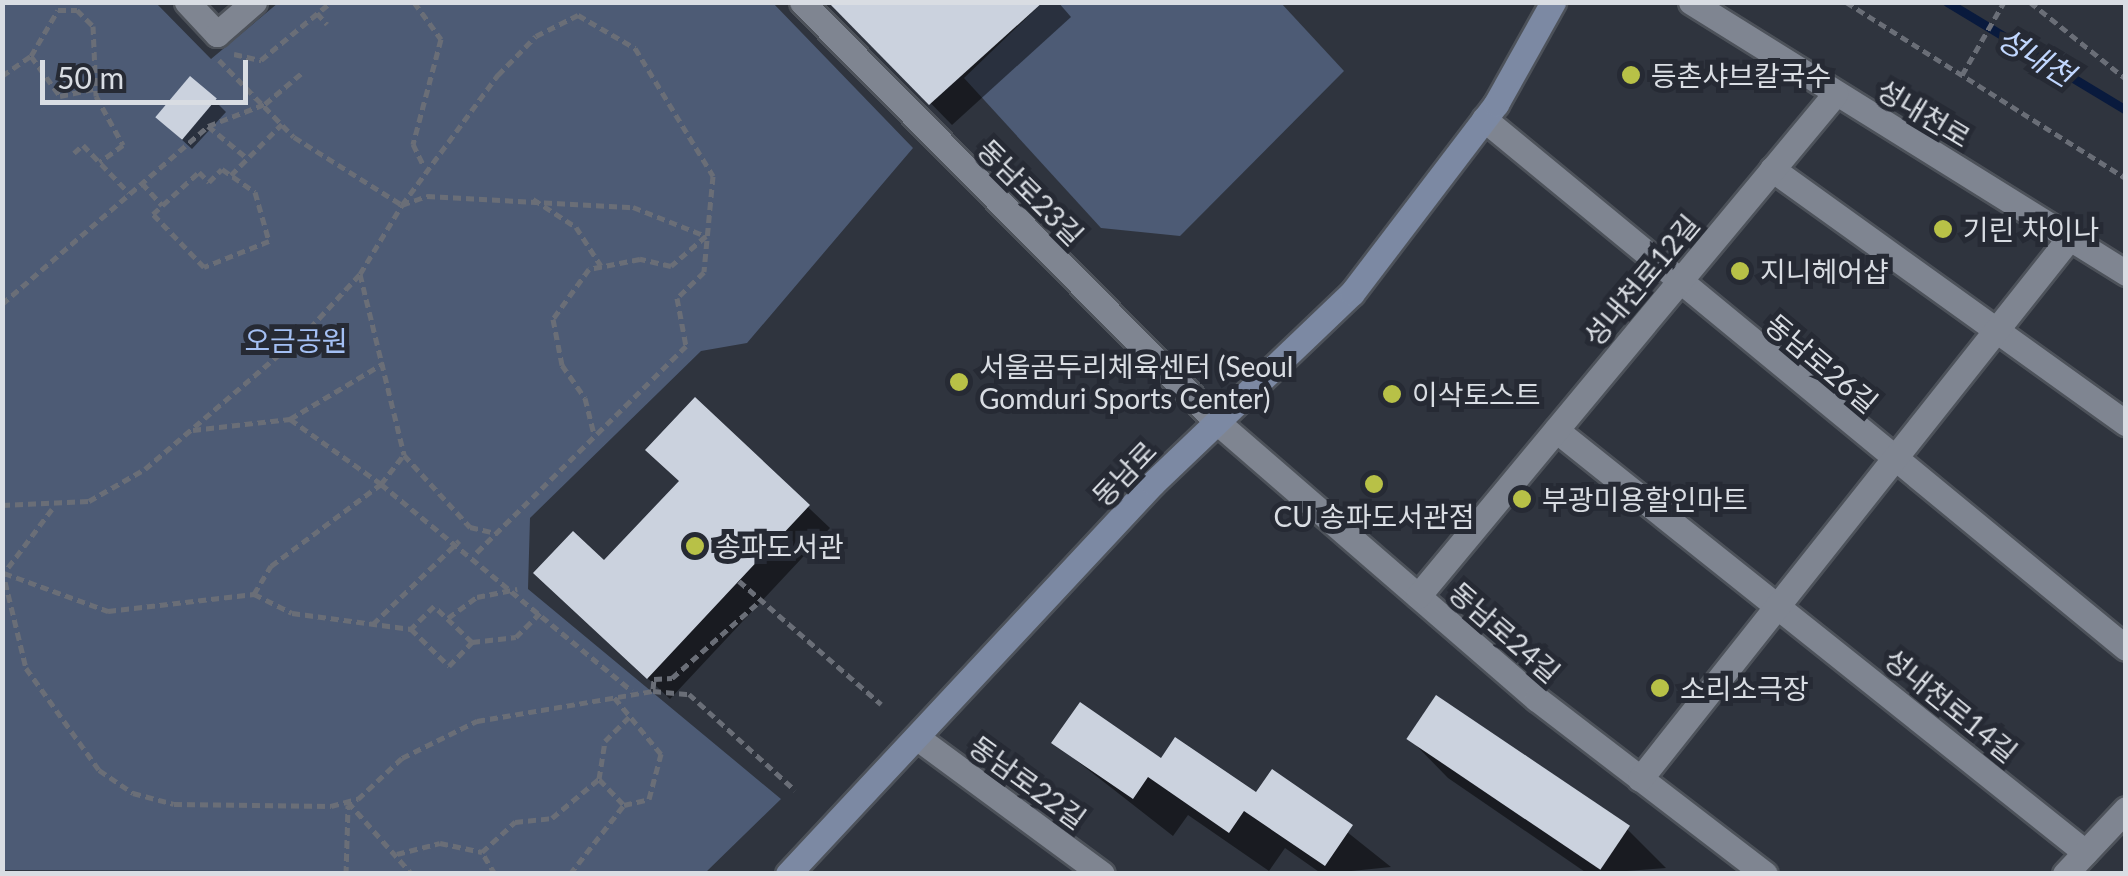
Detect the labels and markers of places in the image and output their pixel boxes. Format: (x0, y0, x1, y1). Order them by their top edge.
place label: 등촌샤브칼국수 (1651, 58, 1831, 92)
marker: 등촌샤브칼국수 (1620, 64, 1642, 86)
place label: 기린 차이나 (1963, 212, 2099, 246)
marker: 기린 차이나 (1932, 218, 1954, 240)
place label: 지니헤어샵 (1760, 254, 1889, 288)
marker: 지니헤어샵 (1729, 260, 1751, 282)
place label: 서울곰두리체육센터 (Seoul Gomduri Sports Center) (979, 349, 1293, 415)
marker: 서울곰두리체육센터 (Seoul Gomduri Sports Center) (948, 371, 970, 393)
place label: 이삭토스트 (1412, 377, 1541, 411)
marker: 이삭토스트 (1381, 383, 1403, 405)
marker: CU 송파도서관점 (1363, 473, 1385, 495)
place label: 부광미용할인마트 (1542, 482, 1748, 516)
marker: 부광미용할인마트 (1511, 488, 1533, 510)
place label: CU 송파도서관점 (1273, 499, 1475, 533)
place label: 송파도서관 (715, 529, 844, 563)
marker: 송파도서관 (684, 535, 706, 557)
place label: 소리소극장 (1680, 671, 1809, 705)
marker: 소리소극장 (1649, 677, 1671, 699)

